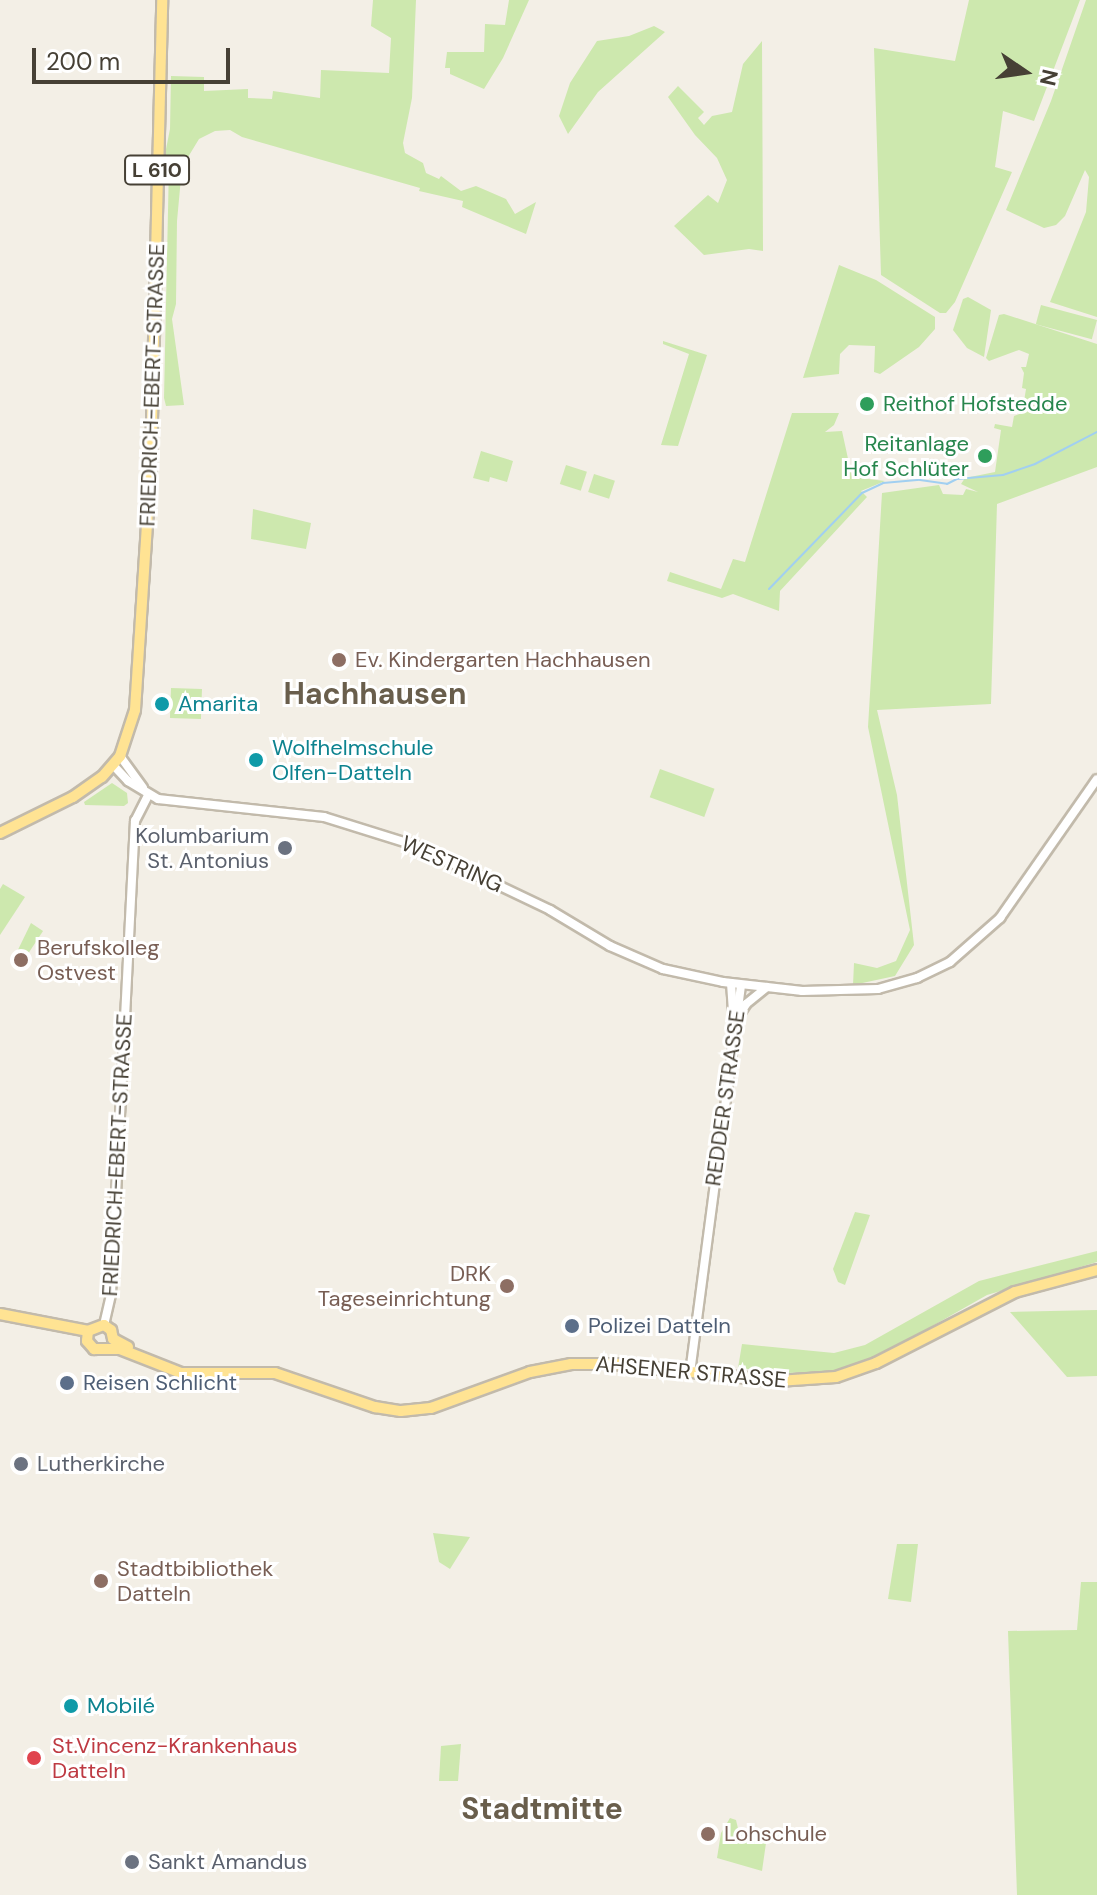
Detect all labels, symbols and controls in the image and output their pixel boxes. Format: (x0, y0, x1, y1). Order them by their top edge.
scale bar (36, 32, 234, 82)
north arrow (985, 32, 1065, 112)
text: 200 m (46, 46, 120, 77)
text: N (1033, 66, 1065, 89)
road number: L 610 (123, 154, 191, 186)
street label: FRIEDRICH-EBERT-STRASSE (134, 243, 170, 527)
place label: Reithof Hofstedde (883, 391, 1067, 417)
marker: Reithof Hofstedde (858, 395, 876, 413)
place label: Reitanlage Hof Schlüter (843, 430, 969, 482)
marker: Reitanlage Hof Schlüter (976, 447, 994, 465)
place label: Ev. Kindergarten Hachhausen (355, 647, 651, 673)
marker: Ev. Kindergarten Hachhausen (330, 651, 348, 669)
district label: Hachhausen (284, 676, 466, 712)
place label: Amarita (178, 691, 258, 717)
marker: Amarita (153, 695, 171, 713)
place label: Wolfhelmschule Olfen-Datteln (272, 734, 434, 786)
marker: Wolfhelmschule Olfen-Datteln (247, 751, 265, 769)
place label: Kolumbarium St. Antonius (135, 822, 269, 874)
street label: WESTRING (397, 830, 507, 898)
marker: Kolumbarium St. Antonius (276, 839, 294, 857)
place label: Berufskolleg Ostvest (37, 934, 159, 986)
marker: Berufskolleg Ostvest (12, 951, 30, 969)
street label: REDDER STRASSE (700, 1008, 750, 1188)
street label: FRIEDRICH-EBERT-STRASSE (96, 1013, 138, 1297)
place label: DRK Tageseinrichtung (318, 1260, 491, 1312)
marker: DRK Tageseinrichtung (498, 1277, 516, 1295)
place label: Polizei Datteln (588, 1313, 731, 1339)
marker: Polizei Datteln (563, 1317, 581, 1335)
street label: AHSENER STRASSE (594, 1350, 788, 1394)
place label: Reisen Schlicht (83, 1370, 237, 1396)
marker: Reisen Schlicht (58, 1374, 76, 1392)
place label: Lutherkirche (37, 1451, 165, 1477)
marker: Lutherkirche (12, 1455, 30, 1473)
place label: Stadtbibliothek Datteln (117, 1555, 273, 1606)
marker: Stadtbibliothek Datteln (92, 1572, 110, 1590)
place label: Mobilé (87, 1693, 155, 1719)
marker: Mobilé (62, 1697, 80, 1715)
place label: St.Vincenz-Krankenhaus Datteln (52, 1732, 298, 1784)
marker: St.Vincenz-Krankenhaus Datteln (23, 1747, 45, 1769)
district label: Stadtmitte (461, 1791, 623, 1827)
place label: Lohschule (724, 1821, 827, 1847)
marker: Lohschule (699, 1825, 717, 1843)
place label: Sankt Amandus (148, 1849, 307, 1875)
marker: Sankt Amandus (123, 1853, 141, 1871)

